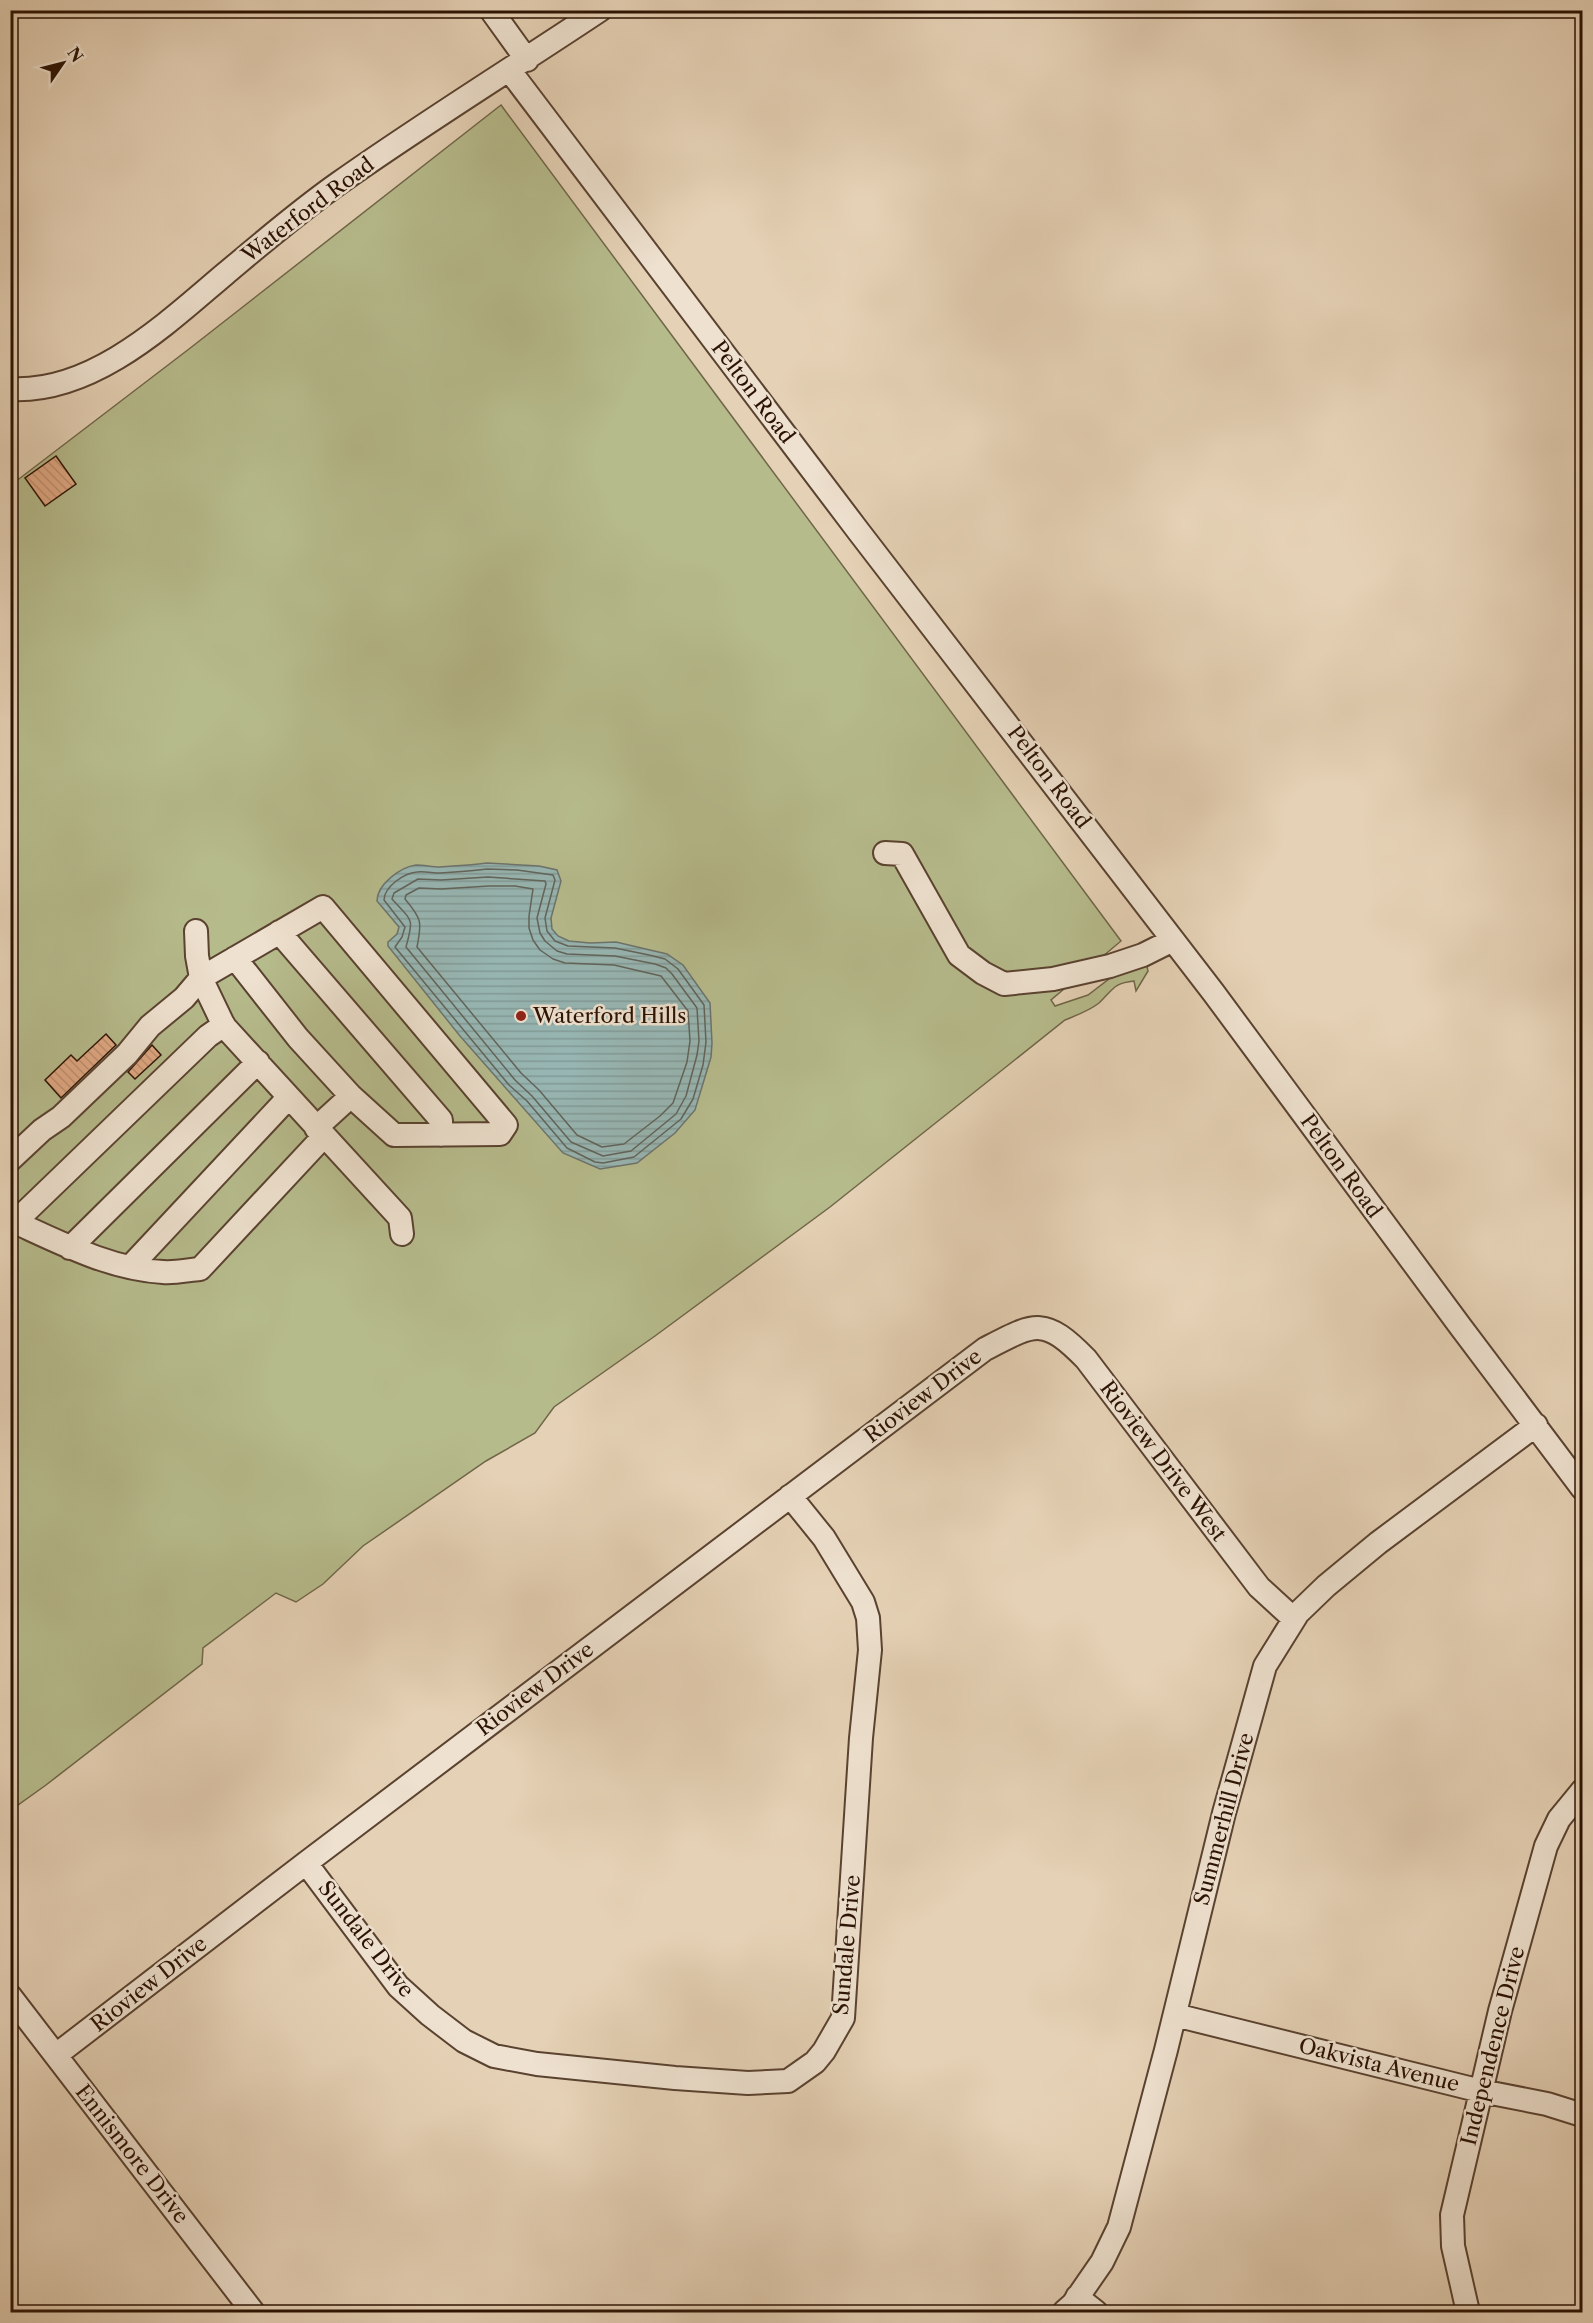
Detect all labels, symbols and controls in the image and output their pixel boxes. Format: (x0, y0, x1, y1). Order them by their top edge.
north arrow (33, 33, 93, 93)
text: N (63, 43, 88, 66)
street label: Waterford Road (236, 152, 379, 268)
street label: Pelton Road (707, 335, 800, 448)
street label: Pelton Road (1003, 720, 1096, 833)
place label: Waterford Hills (532, 1003, 686, 1028)
marker: Waterford Hills (514, 1009, 528, 1023)
street label: Pelton Road (1295, 1109, 1388, 1223)
street label: Rioview Drive (859, 1343, 986, 1448)
street label: Rioview Drive West (1095, 1376, 1232, 1546)
street label: Rioview Drive (471, 1636, 598, 1741)
street label: Summerhill Drive (1188, 1730, 1259, 1908)
street label: Sundale Drive (828, 1874, 865, 2016)
street label: Sundale Drive (313, 1876, 420, 2002)
street label: Rioview Drive (86, 1931, 212, 2037)
street label: Independence Drive (1456, 1944, 1529, 2148)
street label: Oakvista Avenue (1296, 2032, 1462, 2097)
street label: Ennismore Drive (70, 2079, 194, 2228)

